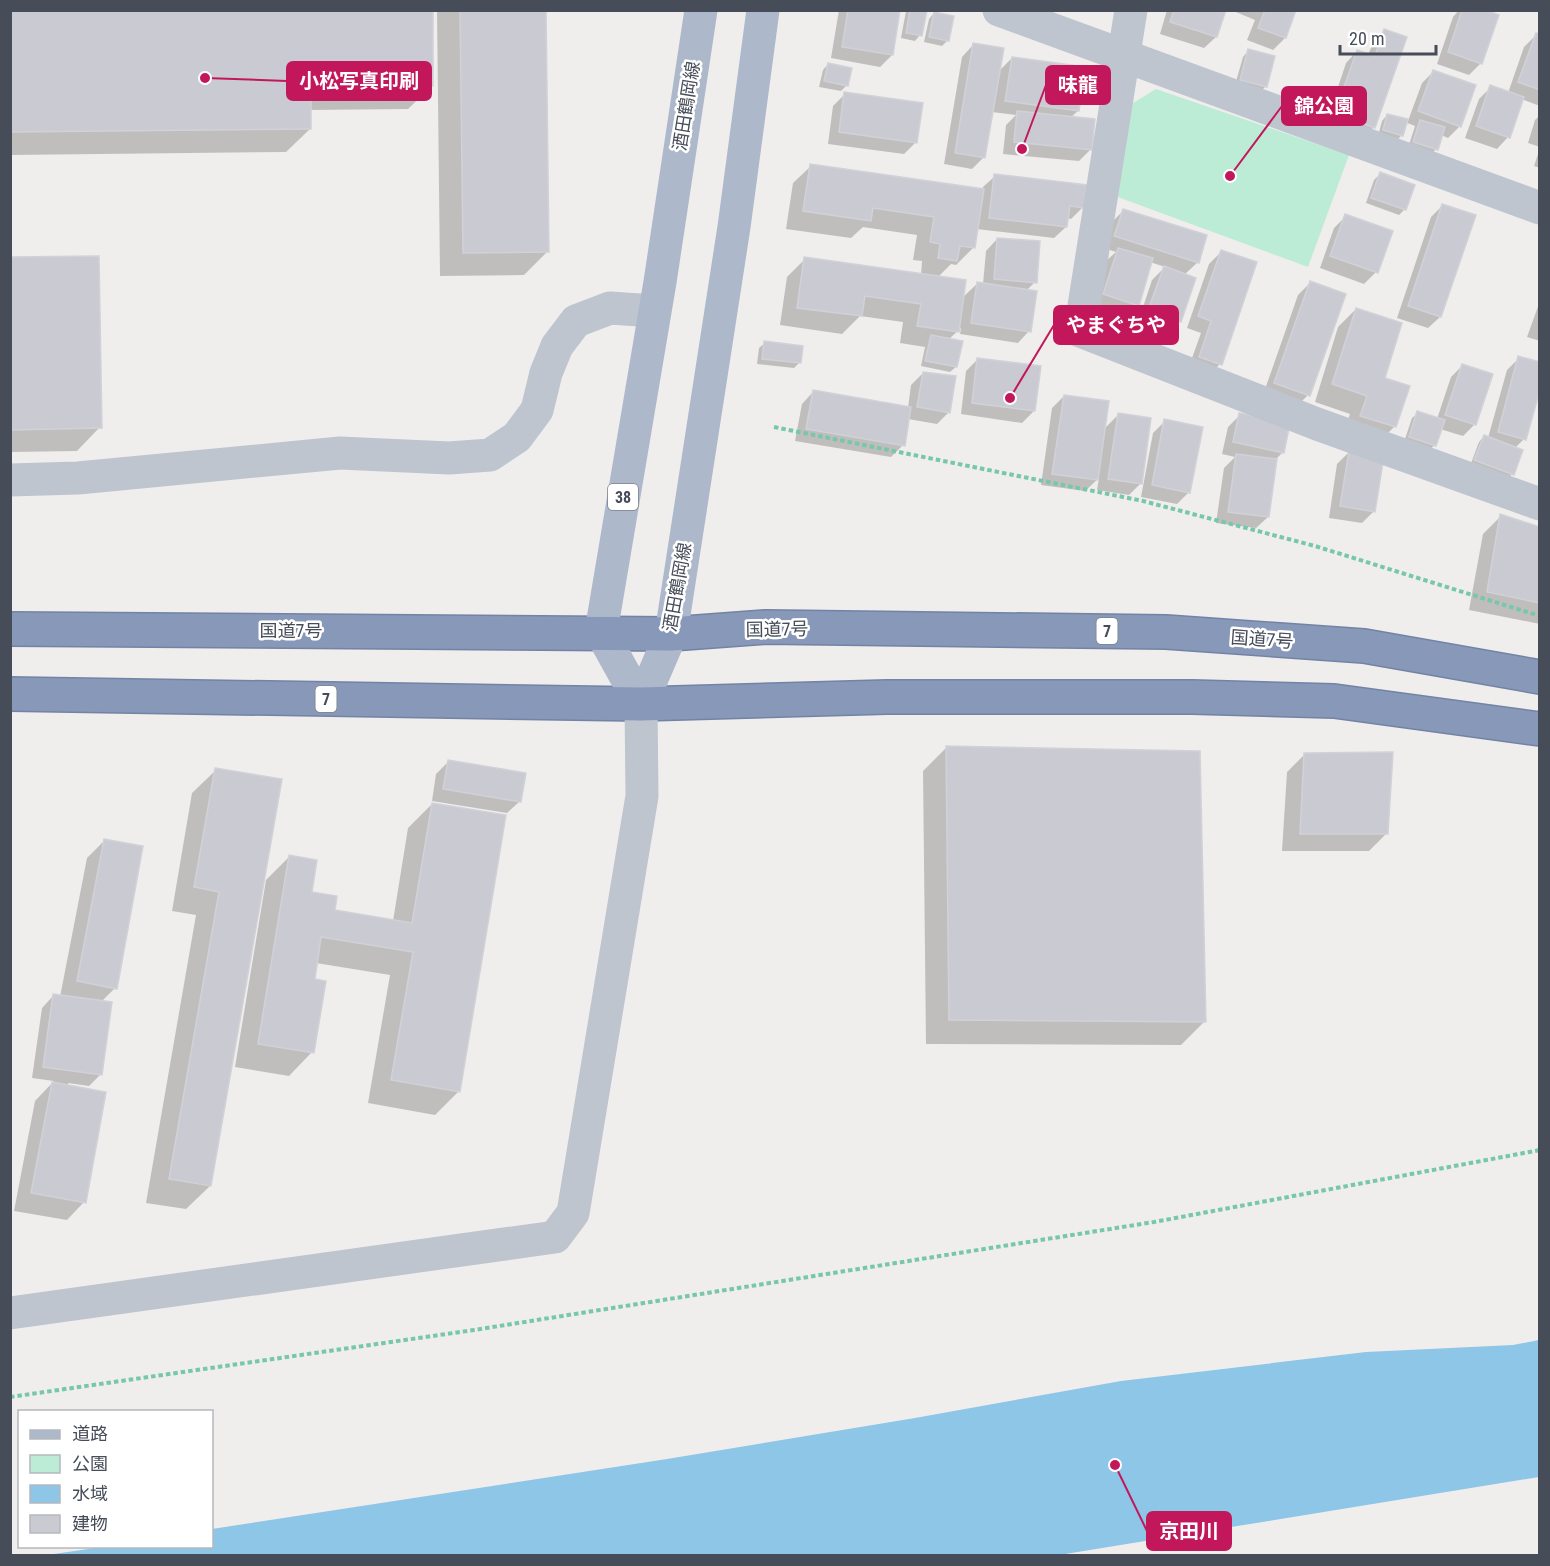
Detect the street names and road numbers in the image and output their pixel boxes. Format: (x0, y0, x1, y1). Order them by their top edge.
street label: 酒田鶴岡線 (669, 60, 703, 152)
road number: 38 (608, 484, 638, 510)
street label: 酒田鶴岡線 (659, 541, 695, 633)
street label: 国道7号 (745, 618, 809, 640)
road number: 7 (1096, 618, 1118, 644)
street label: 国道7号 (260, 620, 322, 641)
street label: 国道7号 (1230, 626, 1294, 652)
road number: 7 (316, 686, 336, 712)

